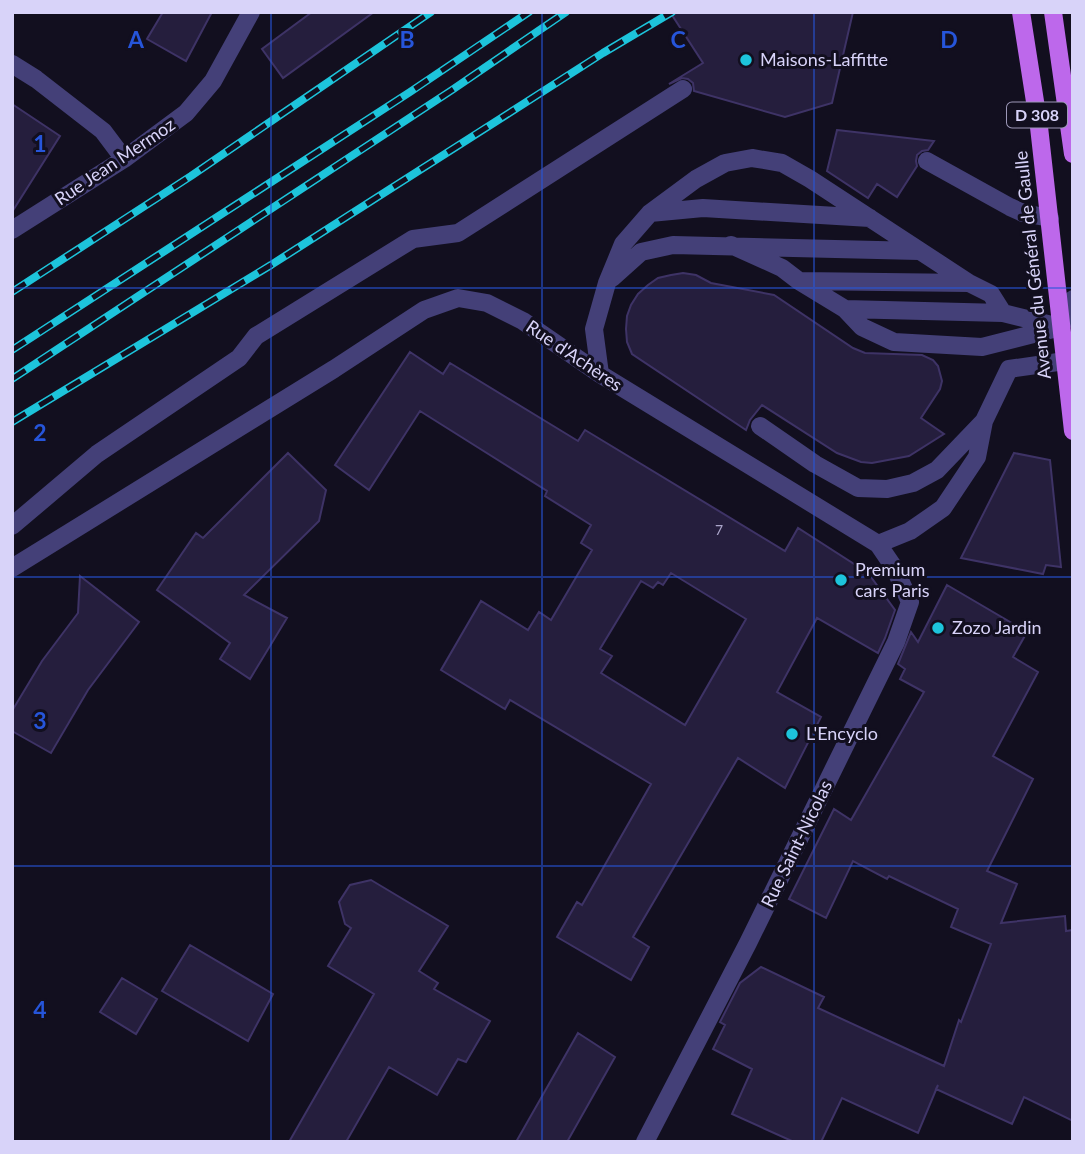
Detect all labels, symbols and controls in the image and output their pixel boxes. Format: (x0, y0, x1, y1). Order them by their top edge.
text: A (127, 25, 145, 53)
text: B (399, 25, 415, 53)
text: C (670, 25, 686, 53)
text: D (940, 25, 958, 53)
place label: Maisons-Laffitte (760, 48, 888, 70)
marker: Maisons-Laffitte (738, 52, 754, 68)
road number: D 308 (1007, 102, 1067, 127)
street label: Rue Jean Mermoz (50, 113, 179, 210)
text: 1 (33, 129, 47, 157)
street label: Avenue du Général de Gaulle (1009, 150, 1055, 380)
street label: Rue d'Achères (522, 315, 627, 396)
text: 2 (33, 418, 47, 446)
house number: 7 (715, 521, 723, 538)
place label: Premium cars Paris (855, 558, 930, 601)
marker: Premium cars Paris (833, 572, 849, 588)
place label: Zozo Jardin (952, 616, 1042, 638)
marker: Zozo Jardin (930, 620, 946, 636)
text: 3 (33, 706, 47, 734)
place label: L'Encyclo (806, 722, 878, 744)
marker: L'Encyclo (784, 726, 800, 742)
street label: Rue Saint-Nicolas (756, 776, 836, 911)
text: 4 (33, 995, 47, 1023)

